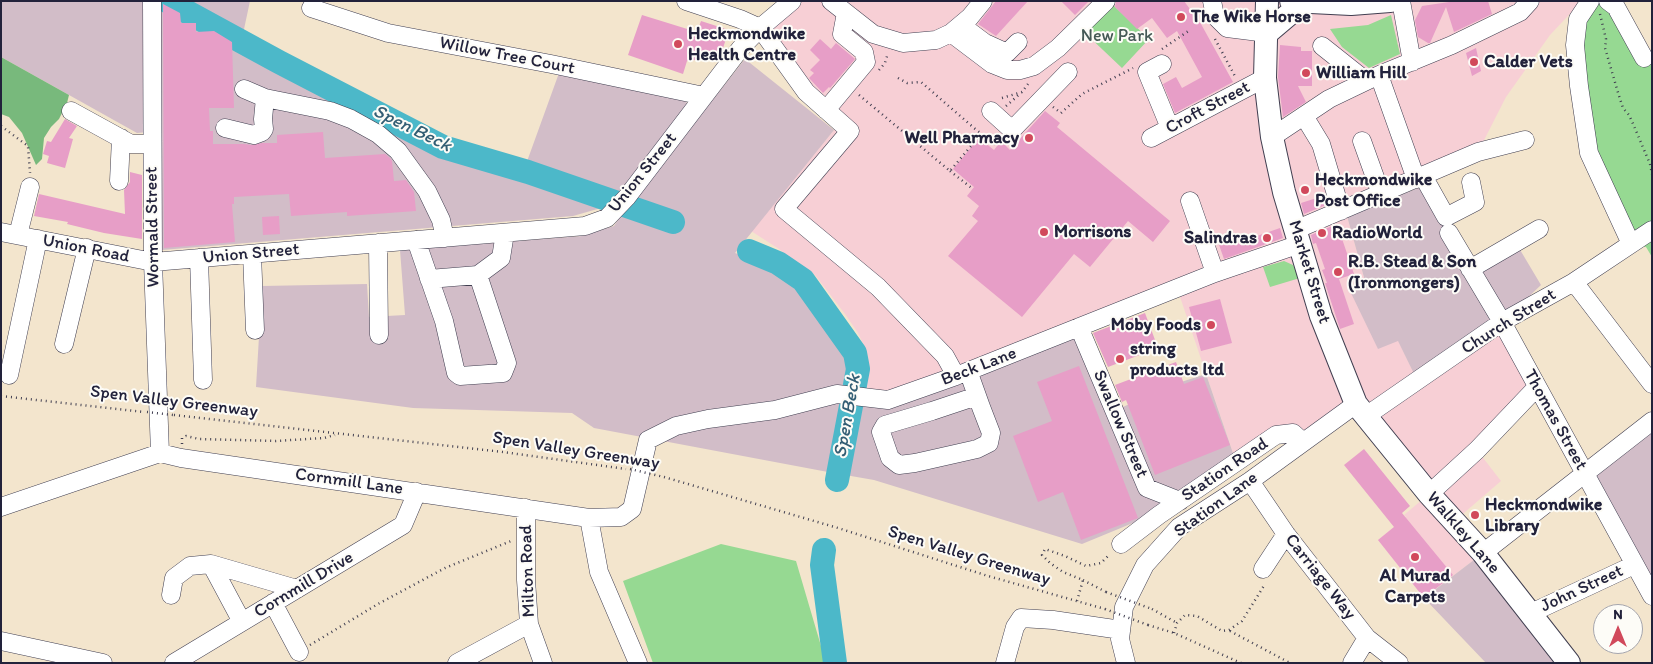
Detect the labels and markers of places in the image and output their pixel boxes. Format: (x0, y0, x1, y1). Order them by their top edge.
place label: The Wike Horse (1191, 6, 1311, 28)
marker: The Wike Horse (1175, 11, 1187, 23)
place label: Heckmondwike Health Centre (688, 23, 805, 66)
marker: Heckmondwike Health Centre (672, 38, 684, 50)
place label: Calder Vets (1484, 51, 1573, 73)
marker: Calder Vets (1468, 56, 1480, 68)
place label: William Hill (1316, 62, 1407, 84)
marker: William Hill (1300, 67, 1312, 79)
place label: Well Pharmacy (904, 127, 1019, 149)
marker: Well Pharmacy (1023, 132, 1035, 144)
place label: Heckmondwike Post Office (1315, 169, 1432, 212)
marker: Heckmondwike Post Office (1299, 184, 1311, 196)
place label: Morrisons (1054, 221, 1131, 243)
place label: RadioWorld (1332, 222, 1422, 244)
marker: Morrisons (1038, 226, 1050, 238)
place label: Salindras (1184, 227, 1257, 249)
marker: RadioWorld (1316, 227, 1328, 239)
marker: Salindras (1261, 232, 1273, 244)
place label: R.B. Stead & Son (Ironmongers) (1348, 251, 1476, 294)
marker: R.B. Stead & Son (Ironmongers) (1332, 266, 1344, 278)
place label: Moby Foods (1111, 314, 1201, 336)
marker: Moby Foods (1205, 319, 1217, 331)
place label: string products ltd (1130, 338, 1224, 380)
marker: string products ltd (1114, 353, 1126, 365)
place label: Heckmondwike Library (1485, 494, 1602, 536)
marker: Heckmondwike Library (1469, 509, 1481, 521)
marker: Al Murad Carpets (1409, 551, 1421, 563)
place label: Al Murad Carpets (1380, 565, 1450, 608)

